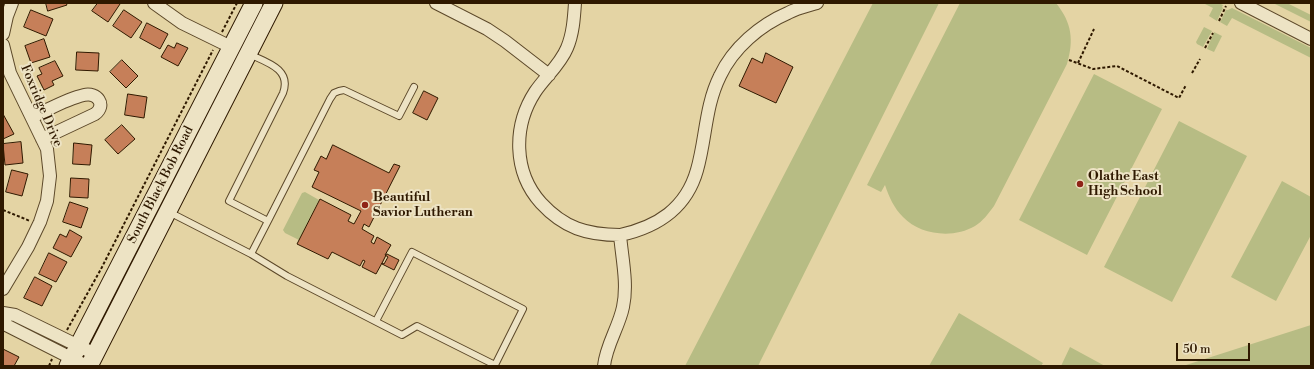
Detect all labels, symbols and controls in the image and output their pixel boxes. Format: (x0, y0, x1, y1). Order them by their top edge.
street label: Foxridge Drive (17, 63, 65, 149)
street label: South Black Bob Road (125, 124, 197, 246)
place label: Olathe East High School (1088, 169, 1162, 200)
marker: Olathe East High School (1075, 179, 1085, 189)
place label: Beautiful Savior Lutheran (373, 190, 473, 221)
marker: Beautiful Savior Lutheran (360, 200, 370, 210)
scale bar (1178, 335, 1252, 361)
text: 50 m (1183, 342, 1211, 357)

